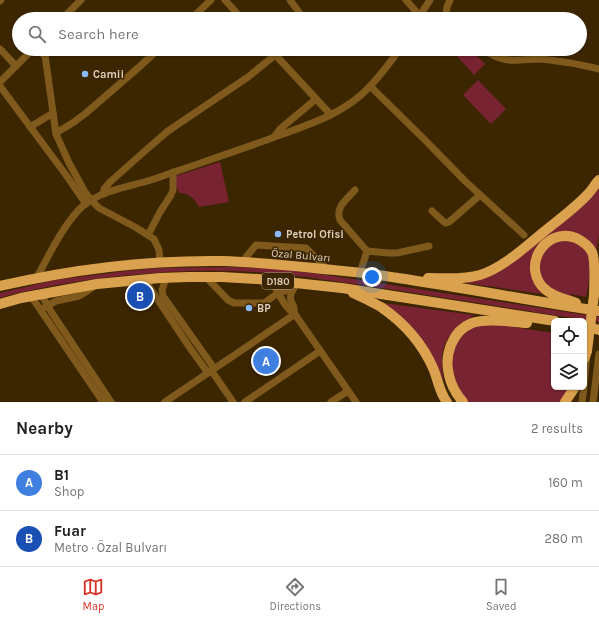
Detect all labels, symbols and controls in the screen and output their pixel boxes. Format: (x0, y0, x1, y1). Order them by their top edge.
search box (12, 12, 587, 56)
icon: search (26, 23, 48, 45)
text: Search here (58, 25, 139, 43)
place label: Camii (93, 68, 124, 81)
marker: Camii (80, 69, 90, 79)
place label: Petrol Ofisi (286, 228, 344, 241)
marker: Petrol Ofisi (273, 229, 283, 239)
street label: Özal Bulvarı (271, 245, 331, 265)
your location (362, 267, 382, 287)
road number: D180 (262, 273, 294, 289)
pin: B (127, 281, 153, 311)
place label: BP (257, 302, 271, 315)
marker: BP (244, 303, 254, 313)
map controls (551, 318, 587, 390)
button: locate (551, 318, 587, 354)
pin: A (253, 346, 279, 376)
button: layers (551, 354, 587, 390)
text: Nearby (16, 418, 73, 438)
text: 2 results (531, 421, 583, 436)
text: B1 (54, 466, 69, 484)
text: A (25, 475, 33, 490)
text: 160 m (548, 475, 583, 490)
text: Shop (54, 484, 84, 499)
text: Fuar (54, 522, 86, 540)
text: B (25, 531, 33, 546)
text: 280 m (545, 531, 583, 546)
text: Metro · Özal Bulvarı (54, 540, 167, 555)
tab: Map (82, 576, 104, 613)
tab: Directions (269, 576, 321, 613)
tab: Saved (486, 576, 517, 613)

